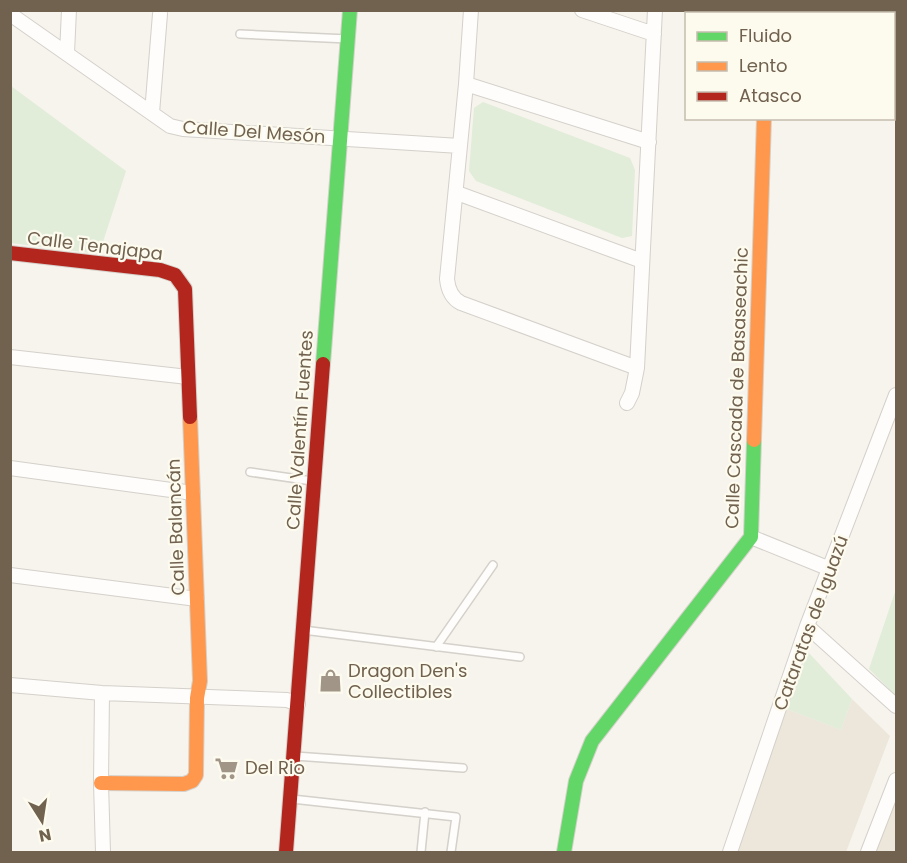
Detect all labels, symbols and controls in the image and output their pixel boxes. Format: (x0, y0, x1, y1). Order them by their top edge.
legend (685, 12, 895, 120)
text: Fluido (739, 23, 792, 48)
text: Lento (739, 53, 788, 78)
text: Atasco (739, 83, 802, 108)
street label: Calle Del Mesón (182, 114, 326, 149)
street label: Calle Tenajapa (26, 225, 164, 266)
street label: Calle Cascada de Basaseachic (719, 247, 754, 529)
street label: Calle Valentín Fuentes (280, 329, 319, 531)
street label: Calle Balancán (161, 458, 190, 596)
street label: Cataratas de Iguazú (767, 532, 854, 714)
place label: Dragon Den's Collectibles (348, 658, 467, 704)
shop icon: Dragon Den's Collectibles (317, 668, 343, 694)
supermarket icon: Del Rio (214, 755, 240, 781)
place label: Del Rio (245, 755, 305, 780)
north arrow (12, 791, 72, 851)
text: N (37, 823, 53, 848)

